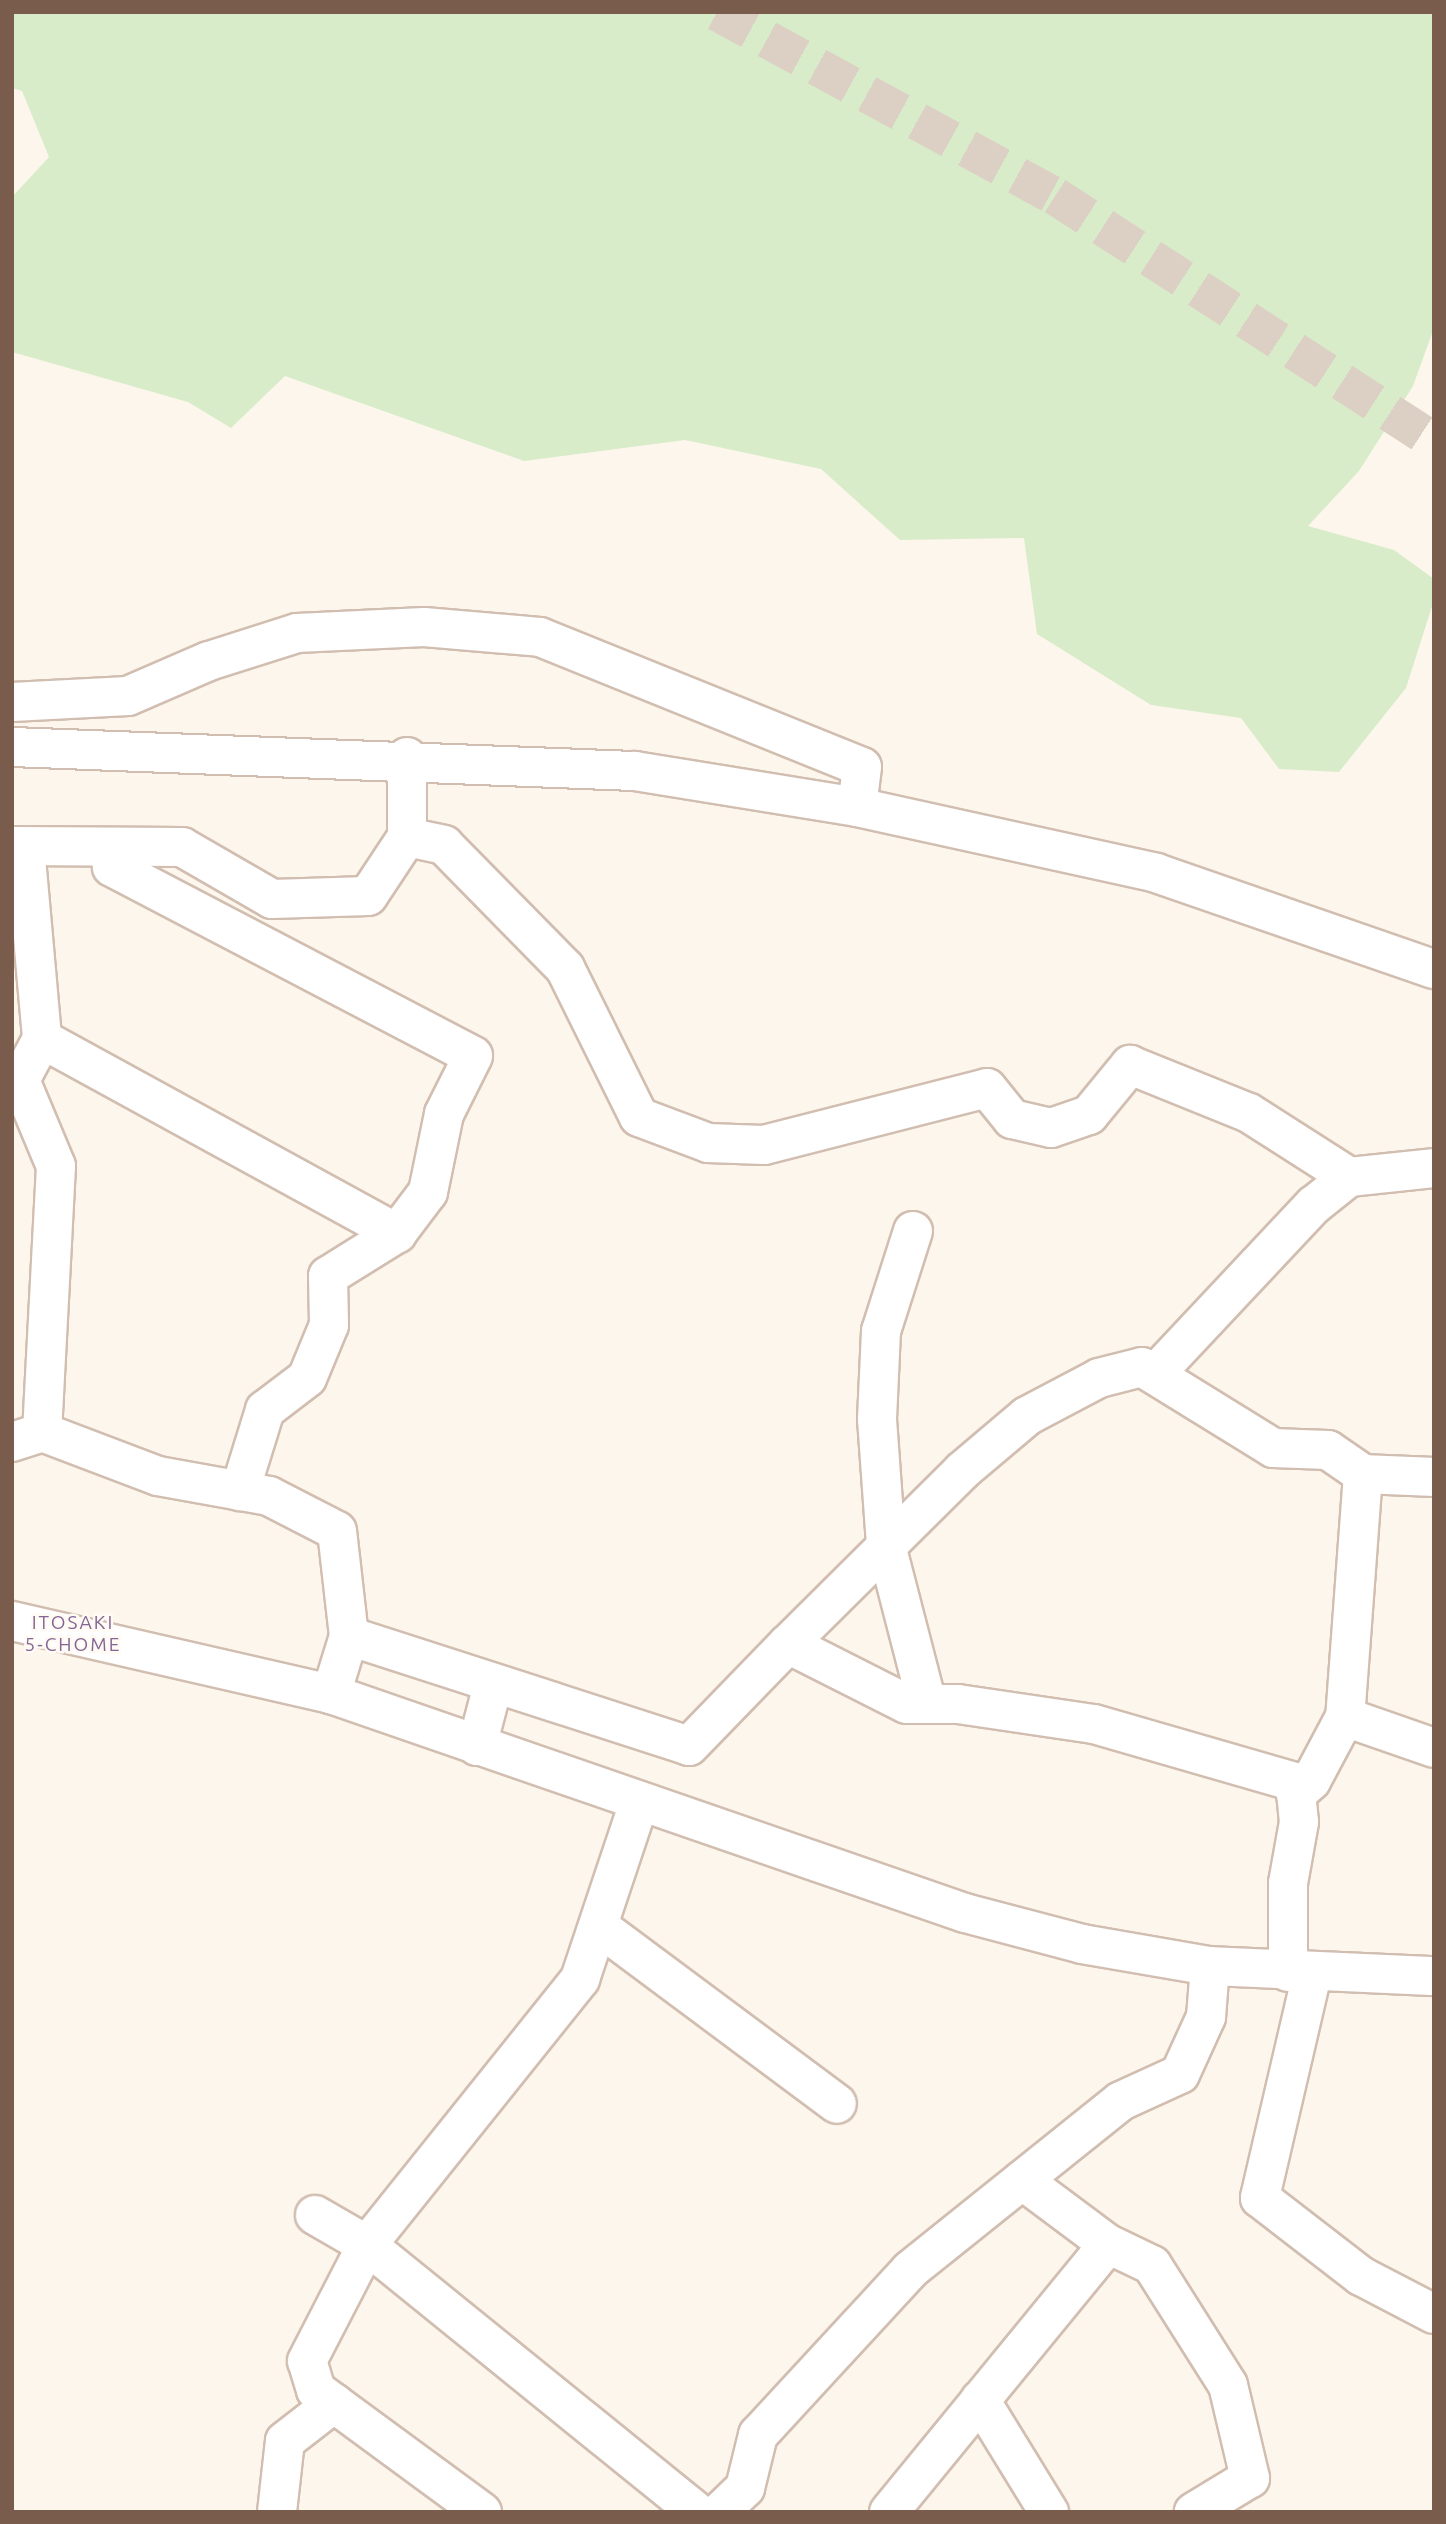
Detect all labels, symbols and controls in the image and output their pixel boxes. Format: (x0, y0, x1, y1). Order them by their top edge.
district label: ITOSAKI 5-CHOME (25, 1612, 121, 1656)

